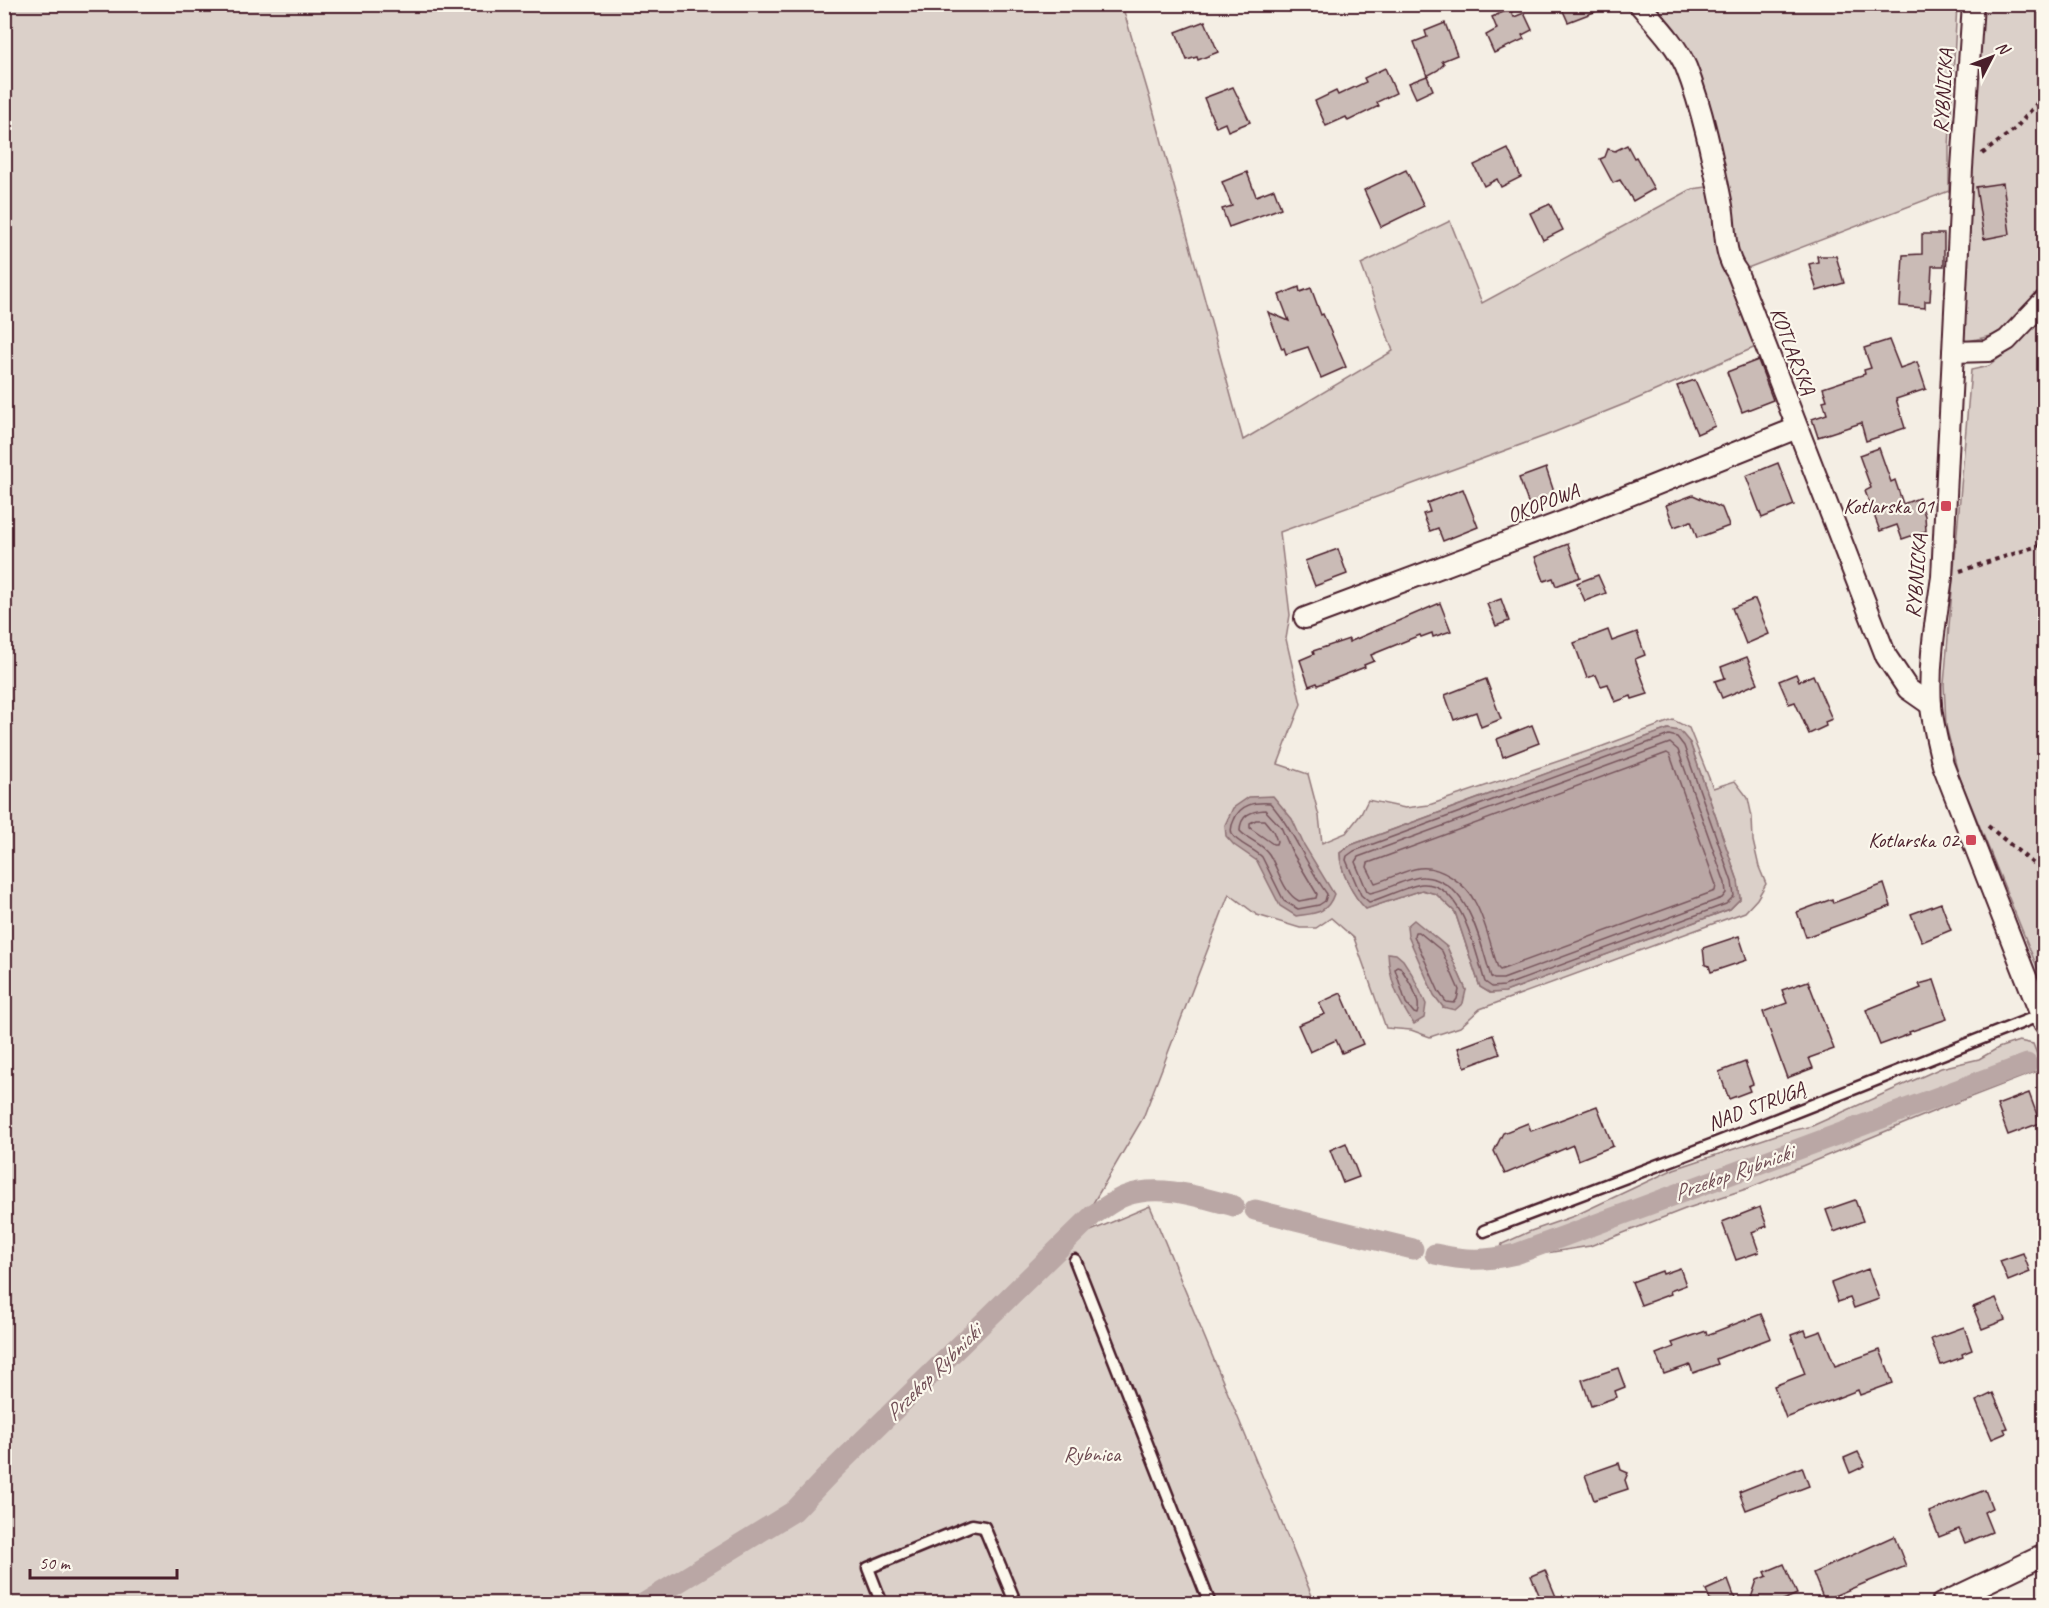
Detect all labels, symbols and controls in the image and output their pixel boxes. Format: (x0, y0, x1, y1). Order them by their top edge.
north arrow (1962, 27, 2022, 87)
text: N (1992, 37, 2015, 60)
street label: RYBNICKA (1927, 48, 1959, 134)
street label: KOTLARSKA (1764, 304, 1822, 399)
street label: OKOPOWA (1503, 477, 1584, 529)
place label: Kotlarska 01 (1843, 493, 1936, 519)
marker: Kotlarska 01 (1939, 499, 1953, 513)
street label: RYBNICKA (1899, 533, 1933, 619)
place label: Kotlarska 02 (1868, 827, 1961, 853)
marker: Kotlarska 02 (1964, 833, 1978, 847)
street label: NAD STRUGĄ (1704, 1075, 1810, 1136)
water label: Przekop Rybnicki (1670, 1137, 1801, 1207)
water label: Przekop Rybnicki (879, 1316, 990, 1427)
park label: Rybnica (1063, 1441, 1122, 1467)
scale bar (30, 1542, 177, 1580)
text: 50 m (39, 1552, 72, 1574)

